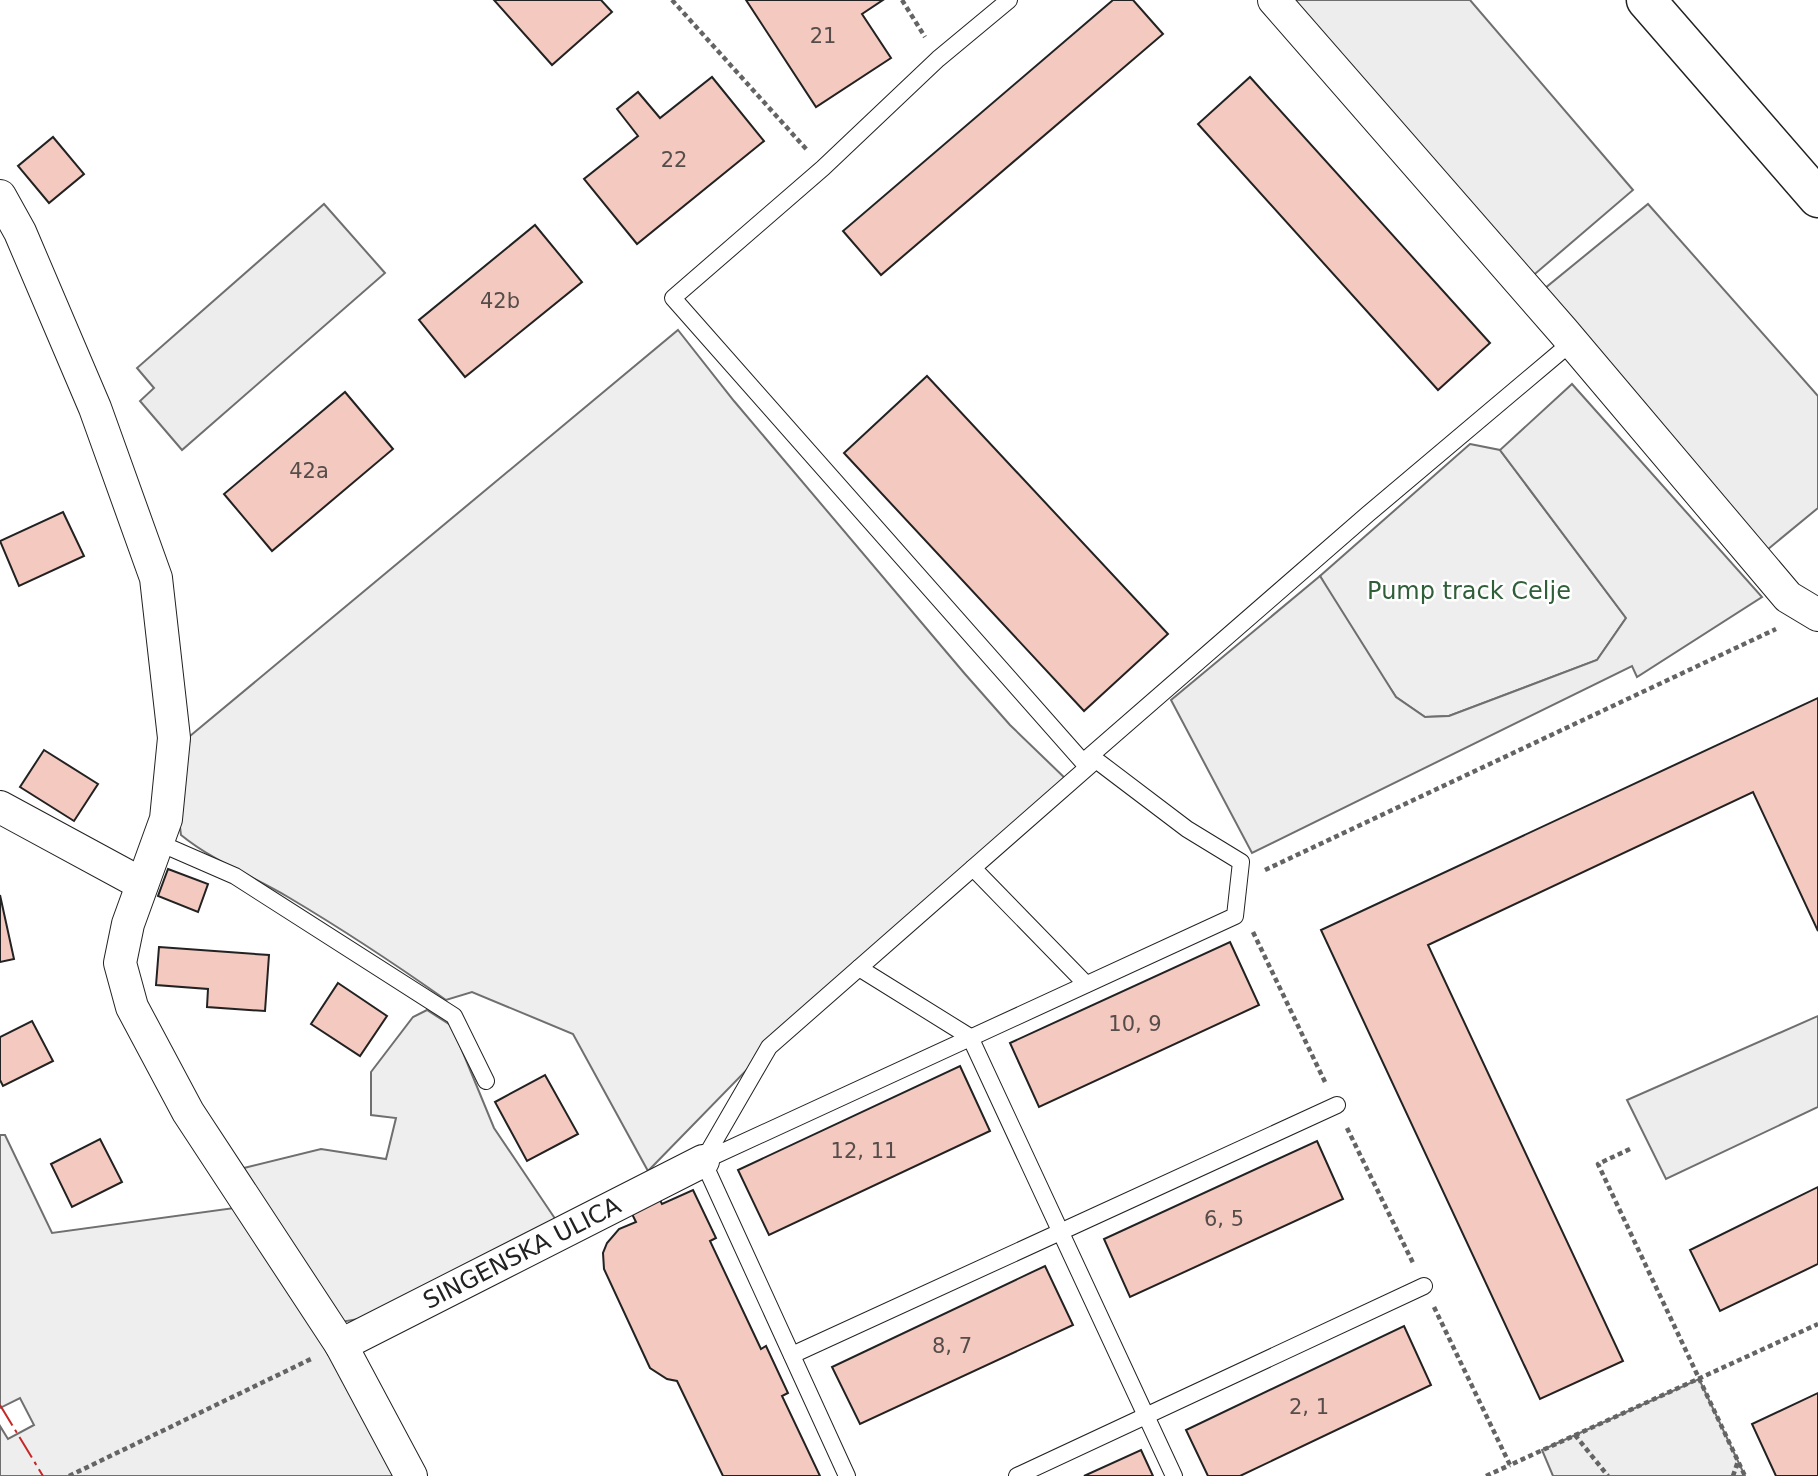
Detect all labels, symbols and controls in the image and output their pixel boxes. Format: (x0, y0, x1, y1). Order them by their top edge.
house number: 21 (810, 24, 836, 48)
house number: 22 (661, 148, 687, 172)
house number: 42b (480, 289, 520, 313)
house number: 42a (289, 459, 329, 483)
park label: Pump track Celje (1367, 577, 1571, 605)
house number: 10, 9 (1108, 1012, 1162, 1036)
house number: 12, 11 (831, 1139, 897, 1163)
street label: SINGENSKA ULICA (419, 1191, 626, 1315)
house number: 6, 5 (1204, 1207, 1244, 1231)
house number: 8, 7 (932, 1334, 972, 1358)
house number: 2, 1 (1289, 1395, 1329, 1419)

